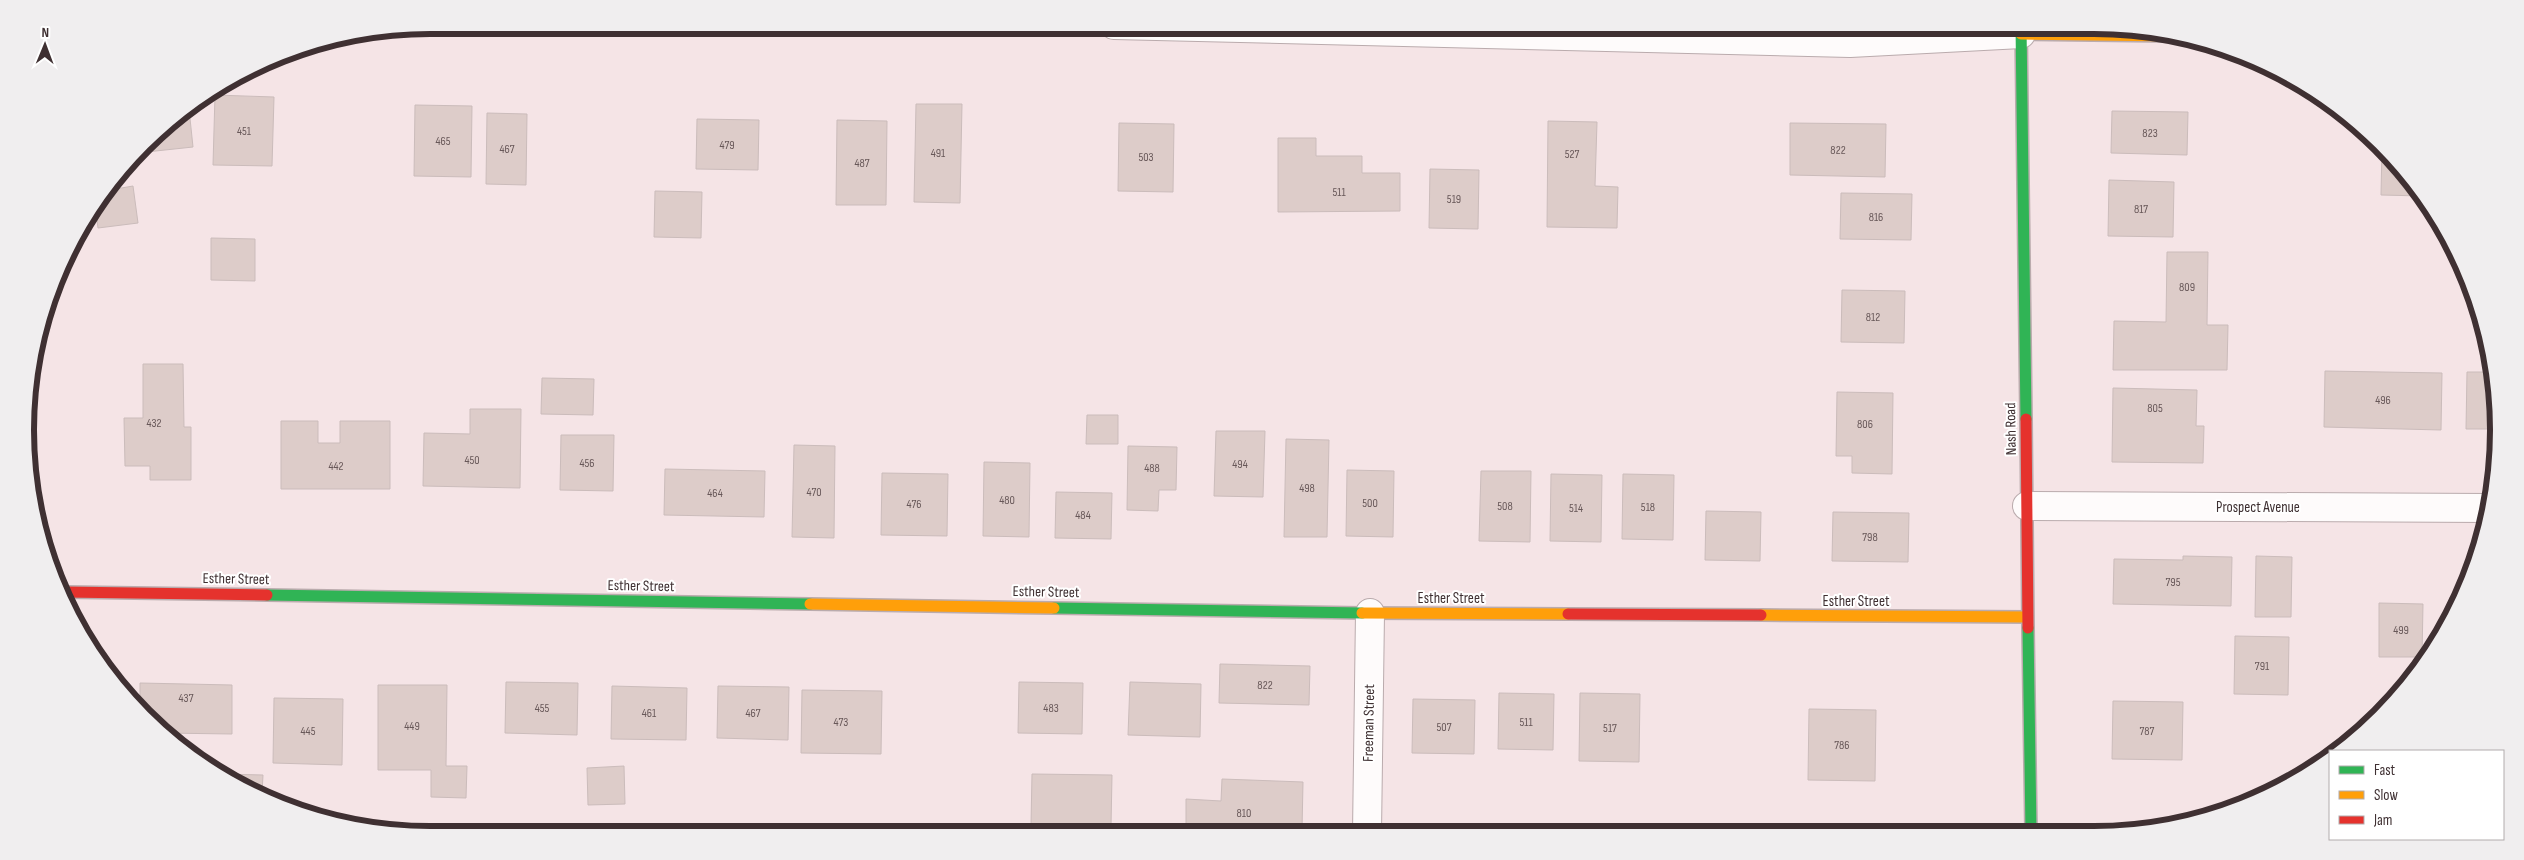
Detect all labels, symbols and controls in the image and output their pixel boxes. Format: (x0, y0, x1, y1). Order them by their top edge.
north arrow (20, 20, 70, 70)
text: N (41, 24, 49, 41)
house number: 451 (237, 124, 252, 139)
house number: 823 (2142, 126, 2158, 141)
house number: 465 (435, 134, 451, 149)
house number: 479 (719, 138, 735, 153)
house number: 467 (499, 142, 515, 157)
house number: 822 (1830, 143, 1846, 158)
house number: 491 (931, 146, 946, 161)
house number: 527 (1565, 147, 1579, 162)
house number: 503 (1138, 150, 1154, 165)
house number: 487 (854, 156, 870, 171)
house number: 511 (1332, 185, 1346, 200)
house number: 519 (1447, 192, 1461, 207)
house number: 817 (2134, 202, 2148, 217)
house number: 816 (1869, 210, 1883, 225)
house number: 809 (2179, 280, 2195, 295)
house number: 812 (1866, 310, 1880, 325)
house number: 496 (2375, 393, 2391, 408)
house number: 805 (2147, 401, 2163, 416)
street label: Nash Road (2001, 403, 2021, 455)
house number: 432 (146, 416, 162, 431)
house number: 806 (1857, 417, 1873, 432)
house number: 450 (464, 453, 480, 468)
house number: 456 (579, 456, 595, 471)
house number: 494 (1232, 457, 1248, 472)
house number: 442 (328, 459, 344, 474)
house number: 488 (1144, 461, 1160, 476)
house number: 498 (1299, 481, 1315, 496)
house number: 470 (806, 485, 822, 500)
house number: 464 (707, 486, 723, 501)
house number: 480 (999, 493, 1015, 508)
house number: 500 (1362, 496, 1378, 511)
house number: 476 (907, 497, 921, 512)
street label: Prospect Avenue (2216, 498, 2300, 517)
house number: 508 (1497, 499, 1513, 514)
house number: 518 (1641, 500, 1655, 515)
house number: 514 (1569, 501, 1583, 516)
house number: 484 (1075, 508, 1091, 523)
house number: 798 (1862, 530, 1878, 545)
street label: Esther Street (202, 569, 270, 589)
house number: 795 (2166, 575, 2181, 590)
street label: Esther Street (607, 576, 675, 596)
street label: Esther Street (1012, 582, 1080, 602)
street label: Esther Street (1418, 589, 1485, 608)
street label: Esther Street (1823, 592, 1890, 611)
house number: 499 (2393, 623, 2409, 638)
house number: 791 (2255, 659, 2270, 674)
house number: 822 (1257, 678, 1273, 693)
street label: Freeman Street (1359, 684, 1379, 762)
house number: 437 (179, 691, 194, 706)
house number: 455 (535, 701, 550, 716)
house number: 483 (1043, 701, 1059, 716)
house number: 461 (642, 706, 657, 721)
house number: 467 (745, 706, 761, 721)
house number: 473 (834, 715, 848, 730)
house number: 511 (1519, 715, 1533, 730)
house number: 449 (404, 719, 420, 734)
house number: 507 (1437, 720, 1452, 735)
house number: 517 (1603, 721, 1617, 736)
house number: 445 (301, 724, 316, 739)
house number: 787 (2140, 724, 2155, 739)
house number: 786 (1834, 738, 1850, 753)
legend (2329, 750, 2504, 840)
text: Fast (2374, 761, 2396, 780)
text: Slow (2374, 786, 2398, 805)
house number: 810 (1237, 806, 1251, 821)
text: Jam (2373, 811, 2392, 830)

